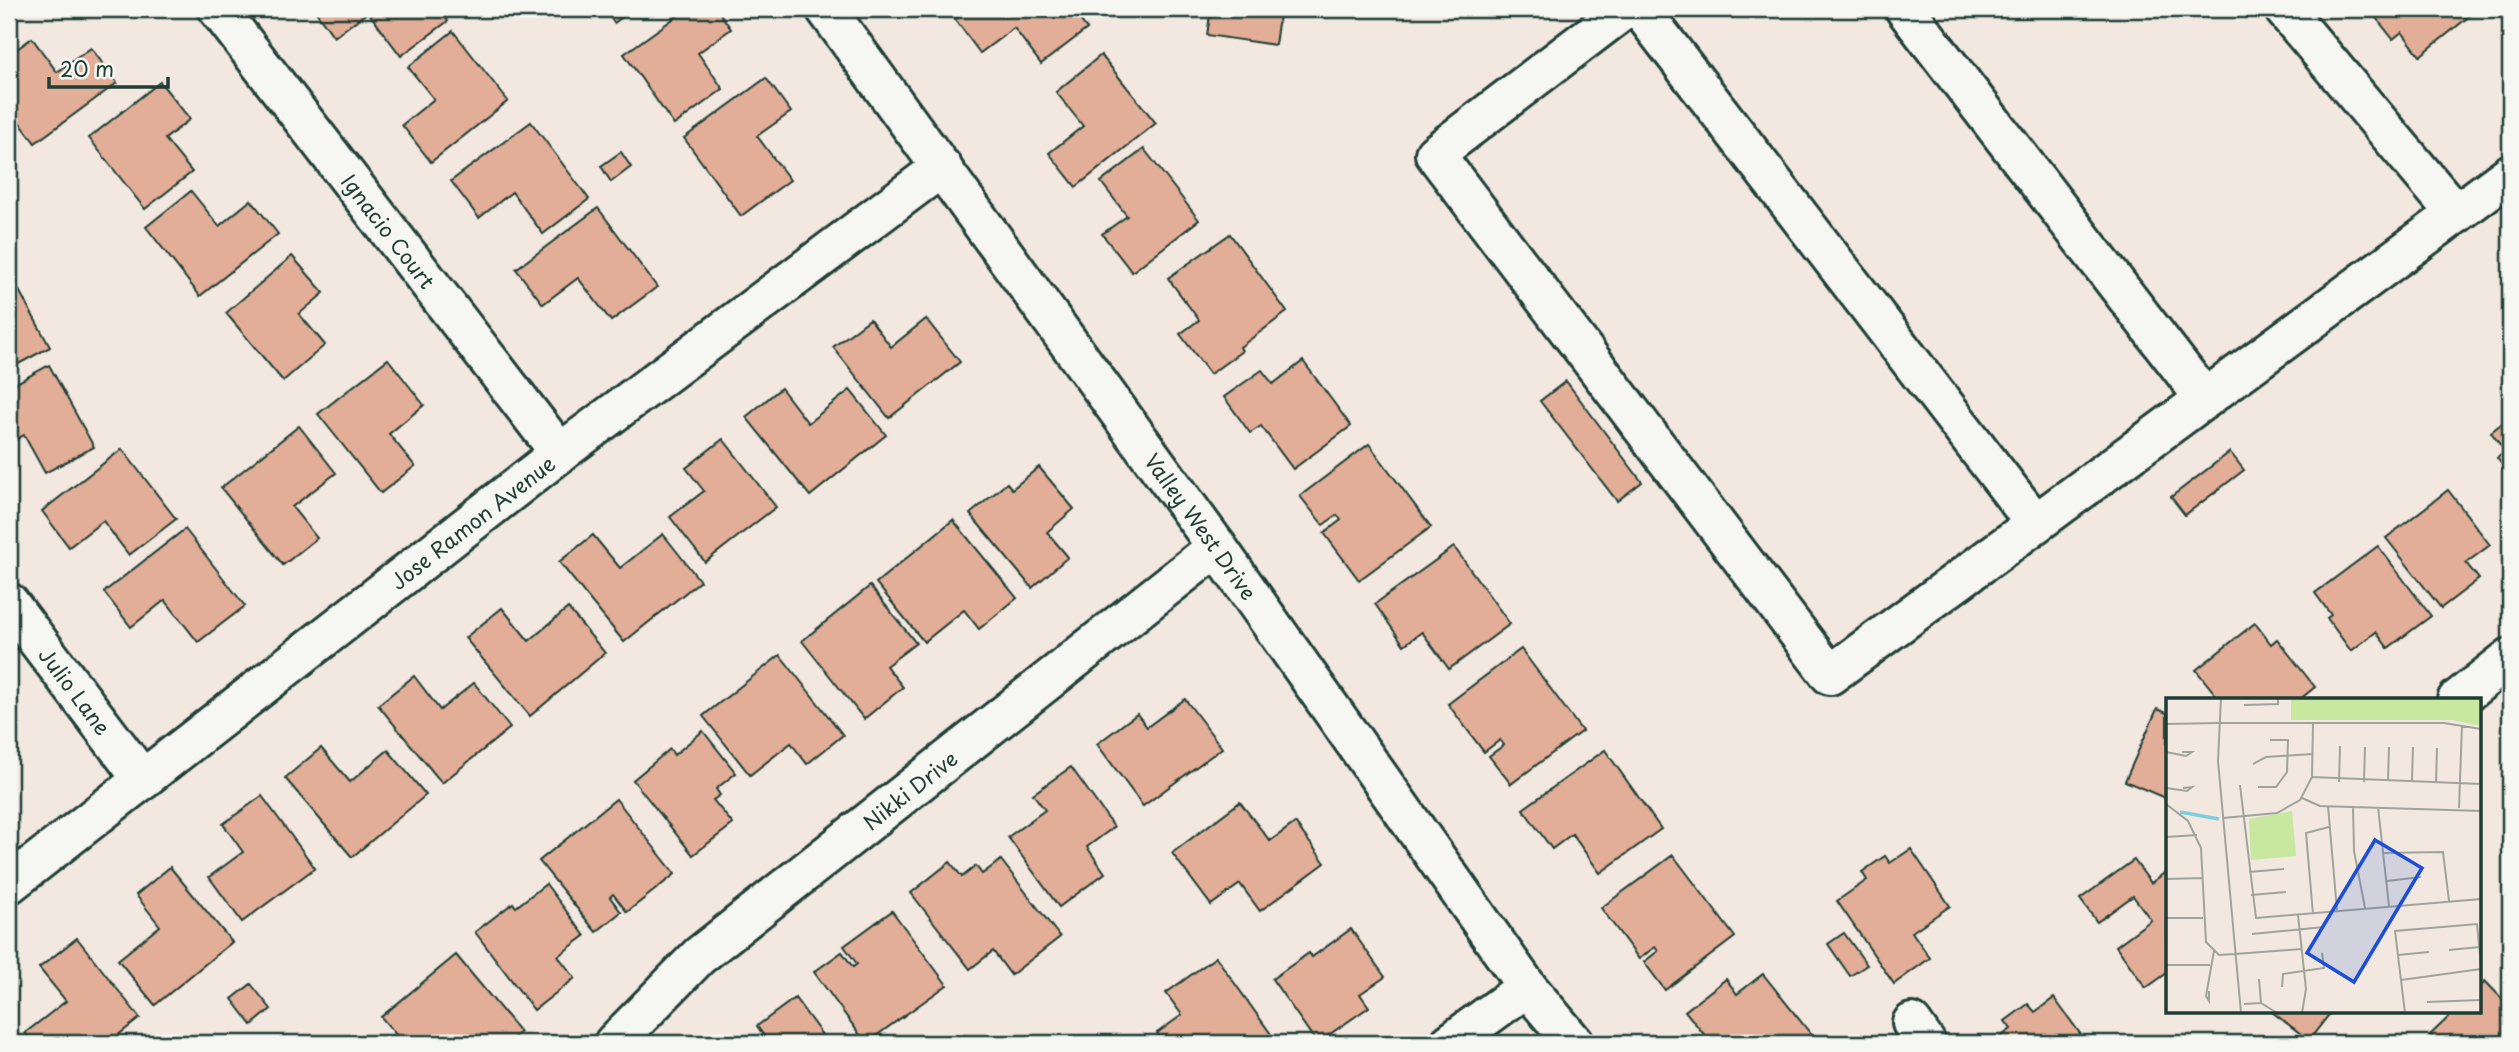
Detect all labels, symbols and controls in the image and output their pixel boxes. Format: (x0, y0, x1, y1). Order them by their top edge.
scale bar (49, 46, 168, 90)
text: 20 m (60, 52, 114, 84)
street label: Ignacio Court (334, 167, 444, 295)
street label: Valley West Drive (1138, 446, 1265, 606)
street label: Jose Ramon Avenue (383, 447, 561, 596)
street label: Julio Lane (32, 640, 119, 741)
inset map (2166, 698, 2480, 1014)
street label: Nikki Drive (856, 742, 964, 837)

